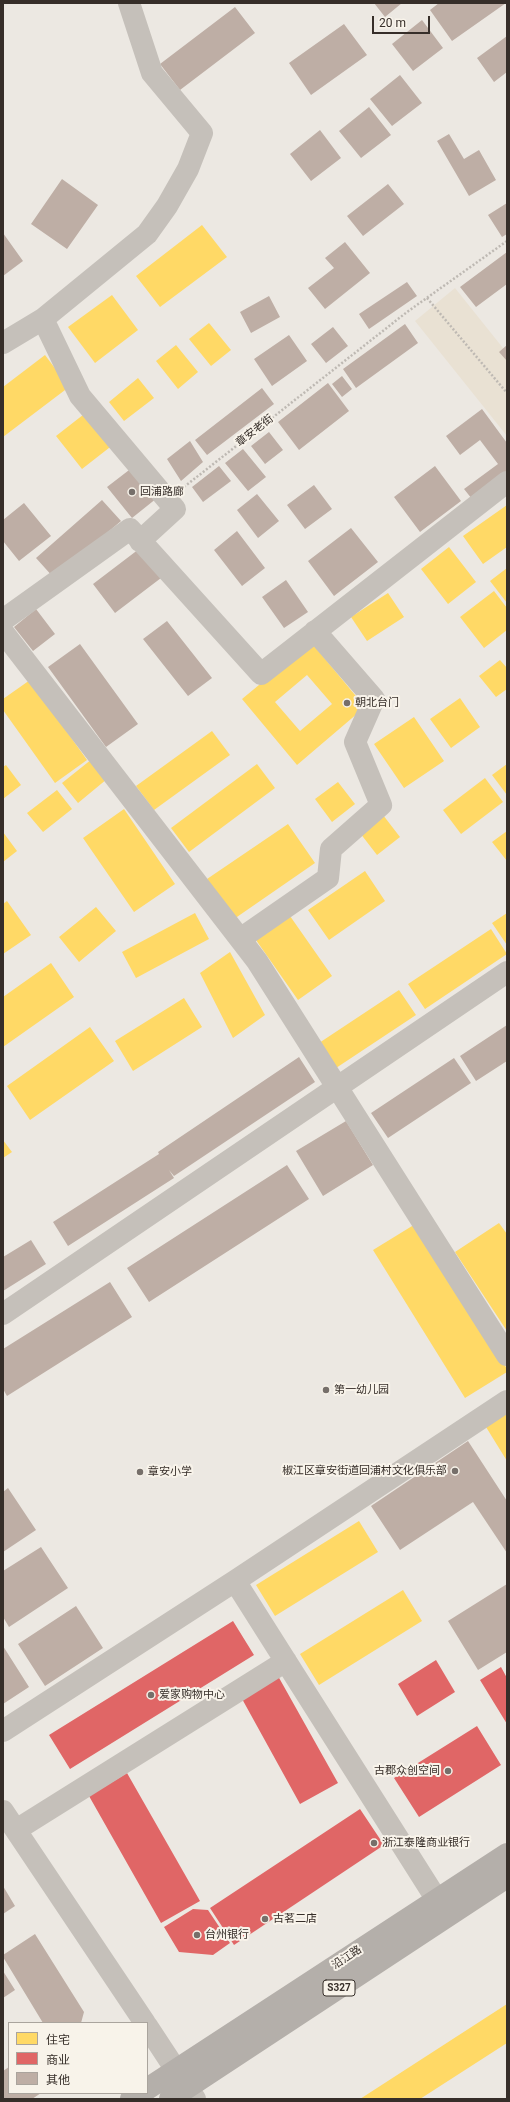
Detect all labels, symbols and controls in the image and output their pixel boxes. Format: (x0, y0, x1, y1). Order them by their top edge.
scale bar (374, 8, 432, 34)
text: 20 m (379, 16, 406, 30)
street label: 章安老街 (234, 412, 276, 450)
place label: 回浦路廊 (140, 485, 184, 499)
marker: 回浦路廊 (127, 487, 137, 497)
place label: 朝北台门 (355, 696, 399, 710)
marker: 朝北台门 (342, 698, 352, 708)
place label: 第一幼儿园 (334, 1383, 389, 1397)
marker: 第一幼儿园 (321, 1385, 331, 1395)
place label: 椒江区章安街道回浦村文化俱乐部 (282, 1464, 447, 1478)
place label: 章安小学 (148, 1465, 192, 1479)
marker: 椒江区章安街道回浦村文化俱乐部 (450, 1466, 460, 1476)
marker: 章安小学 (135, 1467, 145, 1477)
place label: 爱家购物中心 (159, 1688, 225, 1702)
marker: 爱家购物中心 (146, 1690, 156, 1700)
place label: 古郡众创空间 (374, 1764, 440, 1778)
marker: 古郡众创空间 (443, 1766, 453, 1776)
place label: 浙江泰隆商业银行 (382, 1836, 470, 1850)
marker: 浙江泰隆商业银行 (369, 1838, 379, 1848)
place label: 古茗二店 (273, 1912, 317, 1926)
marker: 古茗二店 (260, 1914, 270, 1924)
place label: 台州银行 (205, 1928, 249, 1942)
marker: 台州银行 (192, 1930, 202, 1940)
street label: 沿江路 (330, 1943, 364, 1973)
road number: S327 (323, 1980, 355, 1996)
legend (8, 2022, 148, 2094)
text: 住宅 (46, 2033, 70, 2047)
text: 商业 (46, 2053, 70, 2067)
text: 其他 (46, 2073, 70, 2087)

